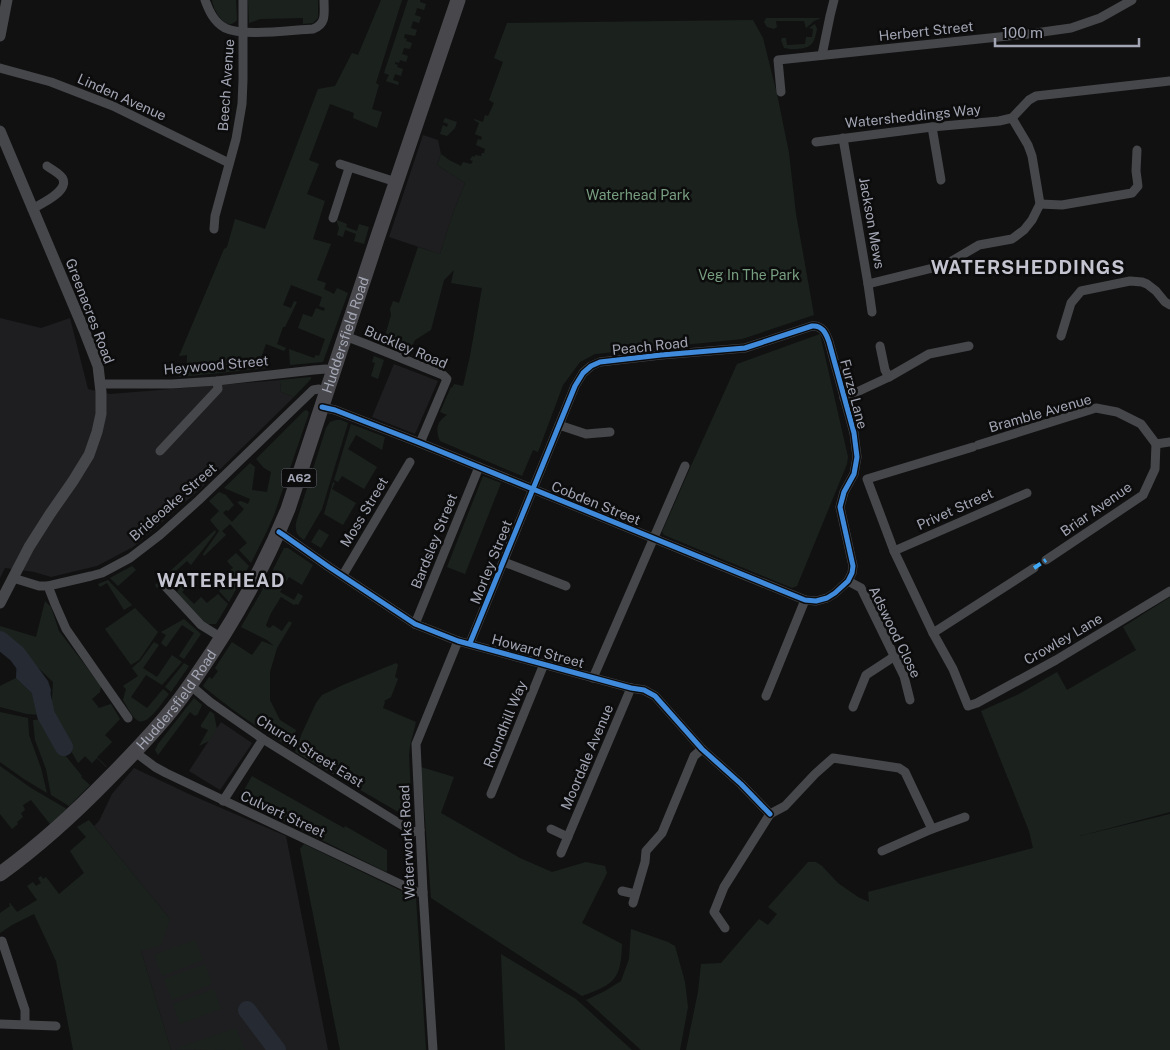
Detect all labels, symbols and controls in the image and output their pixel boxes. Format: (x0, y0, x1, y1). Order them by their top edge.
scale bar (995, 15, 1139, 47)
street label: Herbert Street (878, 18, 974, 44)
text: 100 m (1002, 24, 1043, 41)
street label: Beech Avenue (215, 38, 237, 132)
street label: Linden Avenue (75, 70, 169, 124)
street label: Watersheddings Way (844, 101, 982, 131)
street label: Jackson Mews (856, 176, 888, 270)
park label: Waterhead Park (586, 187, 690, 203)
street label: Greenacres Road (63, 256, 117, 366)
district label: WATERSHEDDINGS (931, 256, 1125, 278)
park label: Veg In The Park (698, 267, 800, 283)
street label: Huddersfield Road (319, 275, 372, 395)
street label: Buckley Road (362, 322, 450, 372)
street label: Peach Road (611, 334, 689, 358)
street label: Heywood Street (163, 352, 269, 378)
street label: Furze Lane (837, 357, 871, 431)
street label: Bramble Avenue (987, 391, 1093, 435)
street label: Brideoake Street (126, 460, 220, 544)
road number: A62 (282, 468, 316, 488)
street label: Moss Street (337, 474, 391, 550)
street label: Cobden Street (549, 478, 643, 528)
street label: Briar Avenue (1057, 479, 1135, 539)
street label: Privet Street (914, 485, 996, 533)
street label: Bardsley Street (408, 491, 460, 591)
street label: Morley Street (467, 518, 515, 606)
district label: WATERHEAD (157, 569, 285, 591)
street label: Adswood Close (866, 584, 924, 680)
street label: Crowley Lane (1021, 610, 1105, 668)
street label: Howard Street (490, 631, 586, 671)
street label: Huddersfield Road (133, 647, 220, 753)
street label: Roundhill Way (480, 678, 530, 770)
street label: Moordale Avenue (558, 702, 616, 812)
street label: Church Street East (254, 712, 366, 790)
street label: Waterworks Road (396, 784, 418, 900)
street label: Culvert Street (238, 787, 328, 841)

